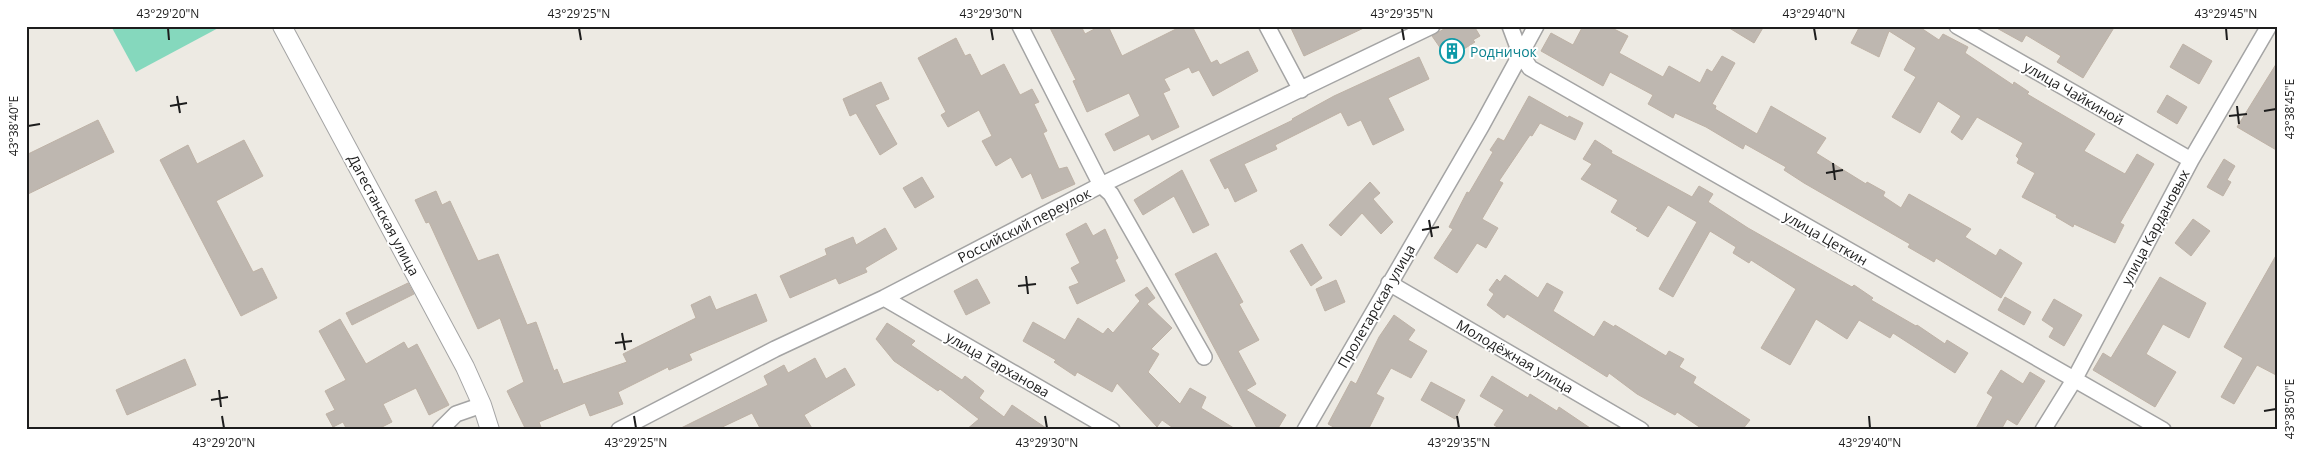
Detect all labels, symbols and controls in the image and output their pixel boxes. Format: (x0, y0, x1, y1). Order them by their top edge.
text: 43°29'20"N (137, 5, 199, 22)
text: 43°29'25"N (548, 5, 610, 22)
text: 43°29'30"N (960, 5, 1022, 22)
text: 43°29'35"N (1371, 5, 1433, 22)
text: 43°29'40"N (1783, 5, 1845, 22)
text: 43°29'45"N (2195, 5, 2257, 22)
building icon: Родничок (1439, 38, 1465, 64)
place label: Родничок (1470, 42, 1538, 61)
street label: улица Чайкиной (2020, 57, 2128, 129)
text: 43°38'45"E (2281, 79, 2298, 139)
text: 43°38'40"E (5, 96, 22, 156)
street label: Дагестанская улица (344, 151, 424, 279)
street label: улица Кардановых (2117, 165, 2194, 288)
street label: Российский переулок (954, 183, 1095, 267)
street label: улица Цеткин (1781, 206, 1871, 270)
street label: Пролетарская улица (1333, 241, 1419, 371)
street label: Молодёжная улица (1453, 315, 1577, 397)
street label: улица Тарханова (943, 327, 1053, 401)
text: 43°38'50"E (2281, 379, 2298, 439)
text: 43°29'20"N (193, 434, 255, 451)
text: 43°29'25"N (605, 434, 667, 451)
text: 43°29'30"N (1016, 434, 1078, 451)
text: 43°29'35"N (1428, 434, 1490, 451)
text: 43°29'40"N (1839, 434, 1901, 451)

